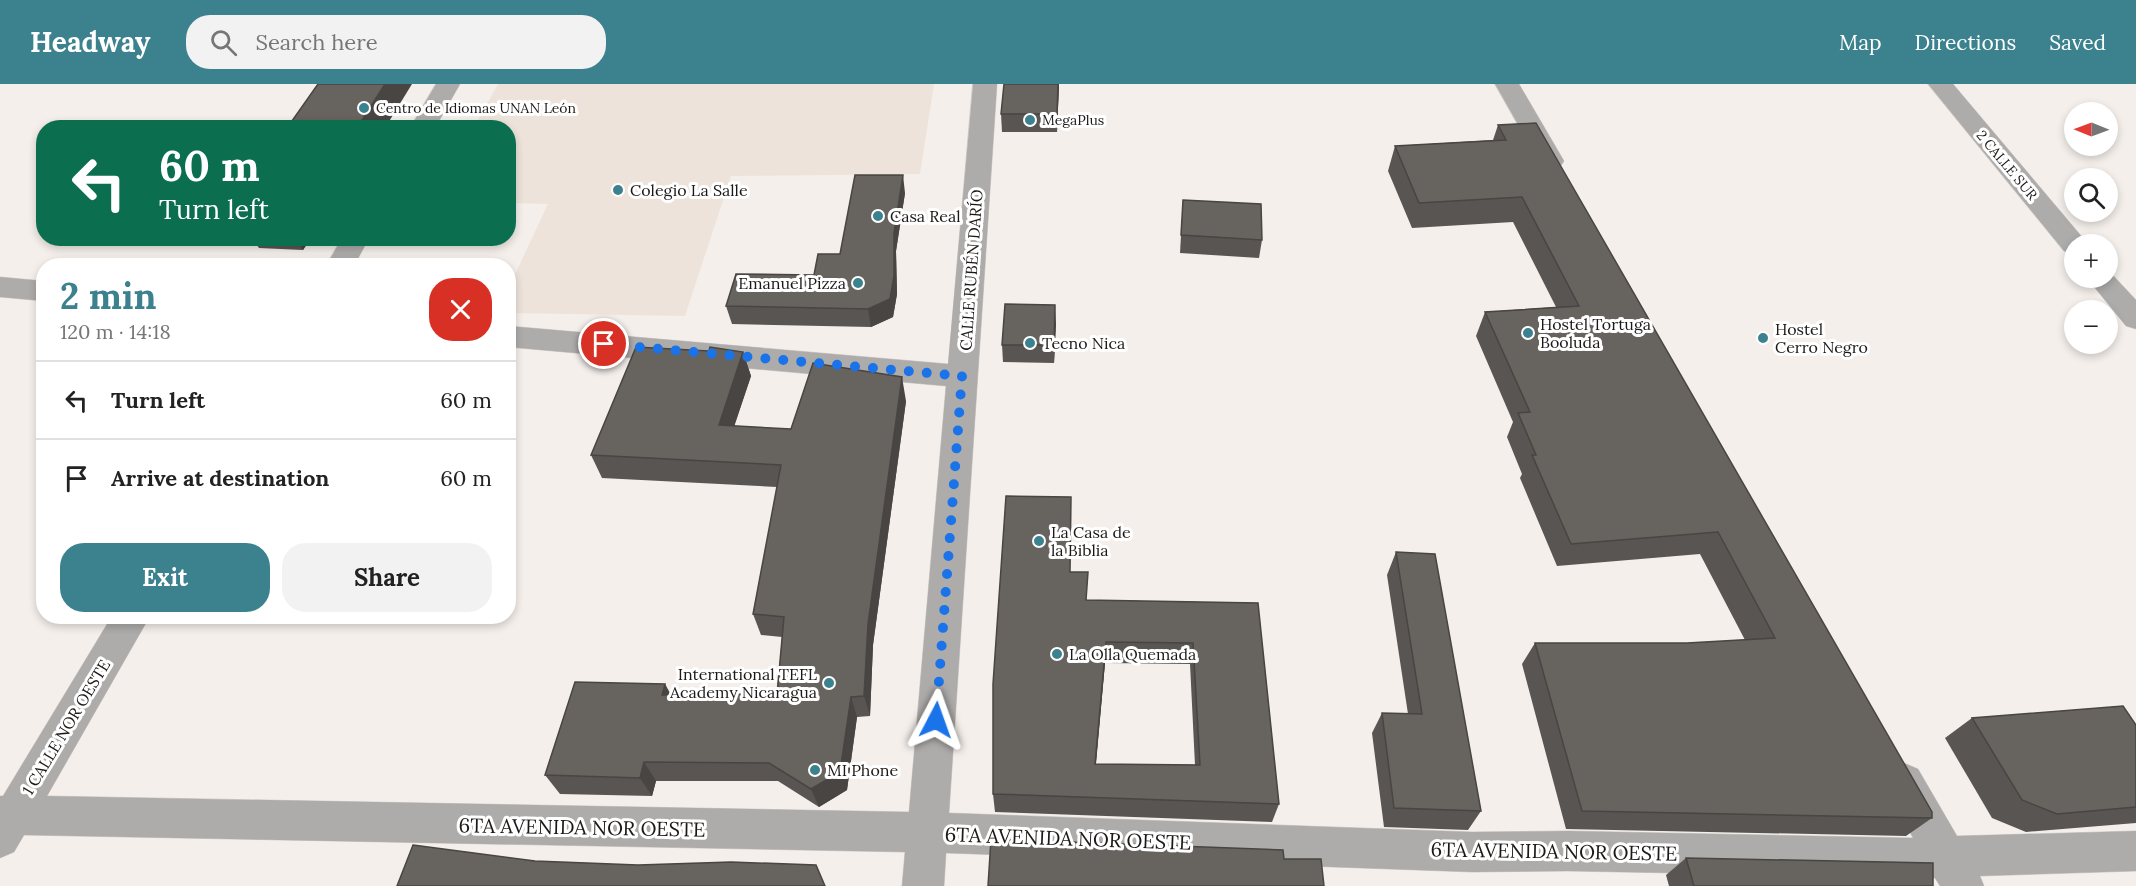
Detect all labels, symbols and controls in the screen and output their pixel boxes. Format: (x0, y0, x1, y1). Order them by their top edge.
search box (186, 15, 606, 69)
text: Headway (30, 24, 150, 60)
icon: search (207, 26, 240, 59)
text: Search here (255, 28, 378, 56)
text: Map (1839, 29, 1882, 56)
text: Directions (1915, 29, 2016, 56)
text: Saved (2049, 29, 2106, 56)
place label: Centro de Idiomas UNAN León (376, 99, 577, 117)
marker: Centro de Idiomas UNAN León (357, 101, 371, 115)
north arrow (2064, 102, 2118, 156)
map controls (2064, 102, 2118, 354)
place label: MegaPlus (1042, 111, 1104, 129)
marker: MegaPlus (1023, 113, 1037, 127)
street label: 2 CALLE SUR (1973, 126, 2041, 204)
text: 60 m (159, 139, 260, 193)
icon: left (60, 144, 138, 222)
button: search (2064, 168, 2118, 222)
place label: Colegio La Salle (630, 180, 748, 200)
marker: Colegio La Salle (611, 183, 625, 197)
street label: CALLE RUBÉN DARÍO (955, 189, 987, 351)
text: Turn left (159, 192, 269, 226)
place label: Casa Real (890, 206, 961, 226)
marker: Casa Real (871, 209, 885, 223)
button: + (2064, 234, 2118, 288)
text: 2 min (60, 273, 157, 319)
place label: Emanuel Pizza (738, 273, 846, 293)
marker: Emanuel Pizza (851, 276, 865, 290)
button: close (429, 278, 492, 341)
button: − (2064, 300, 2118, 354)
place label: Hostel Tortuga Booluda (1540, 314, 1651, 352)
pin (578, 318, 629, 369)
text: 120 m · 14:18 (60, 319, 171, 344)
place label: Hostel Cerro Negro (1775, 319, 1868, 357)
marker: Hostel Tortuga Booluda (1521, 326, 1535, 340)
icon: arrive (587, 327, 620, 360)
marker: Hostel Cerro Negro (1756, 331, 1770, 345)
place label: Tecno Nica (1042, 333, 1125, 353)
marker: Tecno Nica (1023, 336, 1037, 350)
icon: left (60, 384, 93, 417)
text: Turn left (111, 386, 205, 414)
text: 60 m (440, 386, 492, 414)
icon: arrive (60, 462, 93, 495)
text: Arrive at destination (111, 464, 329, 492)
text: 60 m (440, 464, 492, 492)
place label: La Casa de la Biblia (1051, 522, 1131, 560)
marker: La Casa de la Biblia (1032, 534, 1046, 548)
button: Exit (60, 543, 270, 612)
button: Share (282, 543, 492, 612)
place label: La Olla Quemada (1069, 644, 1196, 664)
marker: La Olla Quemada (1050, 647, 1064, 661)
street label: 1 CALLE NOR OESTE (18, 656, 114, 798)
place label: International TEFL Academy Nicaragua (669, 664, 817, 702)
marker: International TEFL Academy Nicaragua (822, 676, 836, 690)
position arrow (904, 688, 968, 752)
place label: MI Phone (827, 760, 899, 780)
marker: MI Phone (808, 763, 822, 777)
street label: 6TA AVENIDA NOR OESTE (459, 812, 705, 842)
street label: 6TA AVENIDA NOR OESTE (944, 821, 1192, 855)
street label: 6TA AVENIDA NOR OESTE (1431, 836, 1677, 866)

